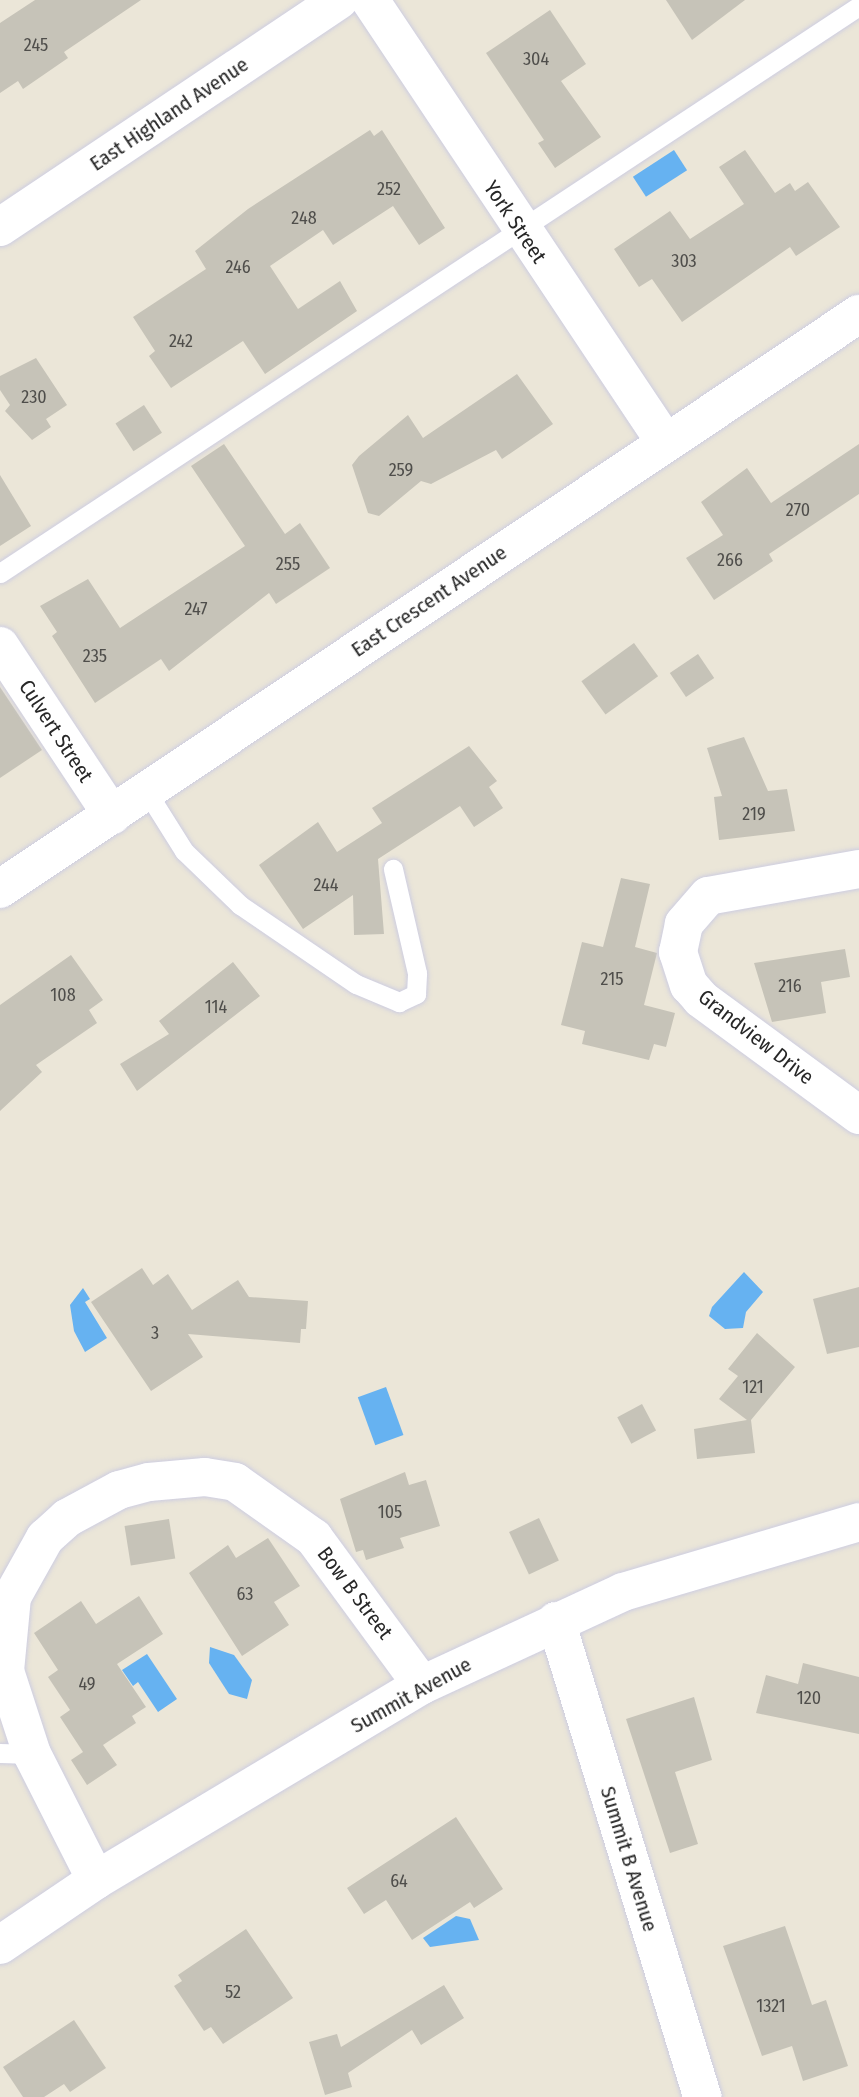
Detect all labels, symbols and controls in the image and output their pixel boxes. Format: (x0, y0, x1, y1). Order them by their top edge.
house number: 245 (24, 34, 48, 56)
house number: 304 (523, 48, 549, 70)
street label: East Highland Avenue (85, 52, 253, 176)
street label: York Street (478, 176, 552, 268)
house number: 252 (377, 178, 401, 200)
house number: 248 (291, 207, 317, 229)
house number: 303 (671, 250, 697, 272)
house number: 246 (225, 256, 251, 278)
house number: 242 (169, 330, 193, 352)
house number: 230 (21, 386, 47, 408)
house number: 259 (389, 459, 413, 481)
house number: 270 (786, 499, 810, 521)
street label: East Crescent Avenue (347, 540, 511, 662)
house number: 266 (717, 549, 743, 571)
house number: 255 (276, 553, 300, 575)
house number: 247 (184, 598, 208, 620)
house number: 235 (83, 645, 107, 667)
street label: Culvert Street (14, 675, 98, 787)
house number: 219 (742, 803, 766, 825)
house number: 244 (313, 874, 339, 896)
house number: 215 (601, 968, 623, 990)
house number: 216 (778, 975, 802, 997)
house number: 108 (50, 984, 76, 1006)
street label: Grandview Drive (693, 984, 819, 1090)
house number: 114 (205, 996, 227, 1018)
house number: 3 (151, 1322, 159, 1344)
house number: 121 (742, 1376, 764, 1398)
house number: 105 (378, 1501, 402, 1523)
street label: Bow B Street (312, 1542, 398, 1644)
house number: 63 (237, 1583, 253, 1605)
street label: Summit Avenue (346, 1652, 476, 1738)
house number: 49 (78, 1673, 96, 1695)
house number: 120 (797, 1687, 821, 1709)
street label: Summit B Avenue (595, 1783, 663, 1935)
house number: 64 (390, 1870, 408, 1892)
house number: 52 (225, 1981, 241, 2003)
house number: 1321 (756, 1995, 786, 2017)

